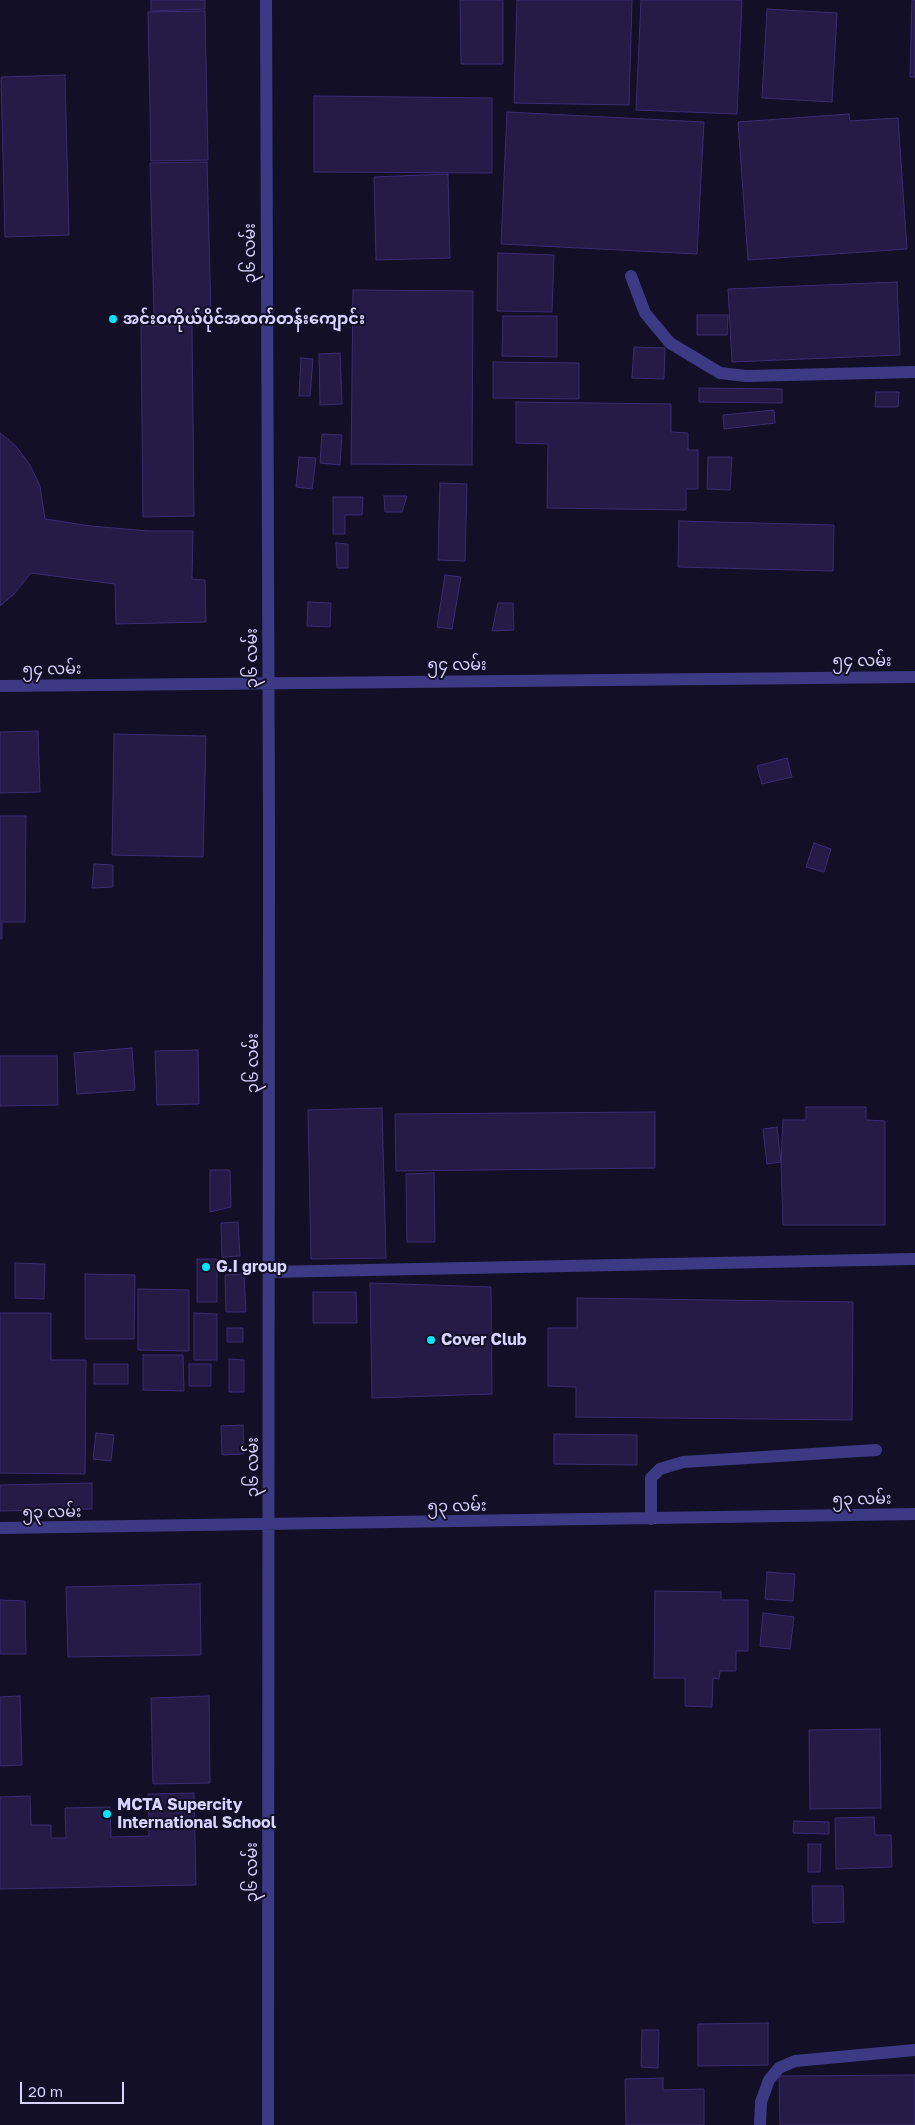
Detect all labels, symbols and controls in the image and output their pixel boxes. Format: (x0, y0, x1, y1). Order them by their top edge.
street label: ၃၆ လမ်း (240, 223, 260, 283)
place label: အင်းဝကိုယ်ပိုင်အထက်တန်းကျောင်း (123, 309, 365, 329)
marker: အင်းဝကိုယ်ပိုင်အထက်တန်းကျောင်း (107, 313, 119, 325)
street label: ၃၆ လမ်း (242, 628, 262, 688)
street label: ၅၄ လမ်း (832, 651, 892, 671)
street label: ၅၄ လမ်း (427, 655, 487, 675)
street label: ၅၄ လမ်း (22, 659, 82, 679)
street label: ၃၆ လမ်း (243, 1033, 263, 1093)
place label: G.I group (216, 1257, 287, 1277)
marker: G.I group (200, 1261, 212, 1273)
place label: Cover Club (441, 1330, 527, 1350)
marker: Cover Club (425, 1334, 437, 1346)
street label: ၃၆ လမ်း (243, 1437, 263, 1497)
street label: ၅၃ လမ်း (832, 1489, 892, 1509)
street label: ၅၃ လမ်း (427, 1496, 487, 1516)
street label: ၅၃ လမ်း (22, 1502, 82, 1522)
place label: MCTA Supercity International School (117, 1795, 276, 1833)
marker: MCTA Supercity International School (101, 1808, 113, 1820)
street label: ၃၆ လမ်း (242, 1842, 262, 1902)
scale bar (22, 2072, 126, 2104)
text: 20 m (28, 2082, 63, 2100)

